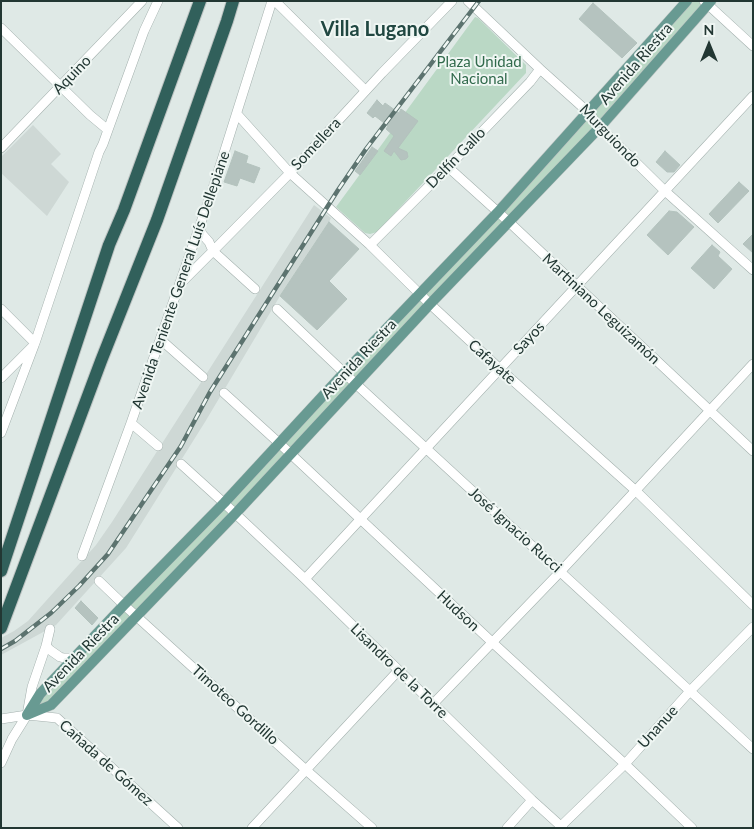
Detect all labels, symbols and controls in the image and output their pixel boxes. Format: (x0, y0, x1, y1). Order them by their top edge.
district label: Villa Lugano (321, 18, 429, 42)
street label: Avenida Riestra (596, 20, 676, 108)
north arrow (684, 20, 734, 70)
text: N (704, 21, 714, 38)
street label: Aquino (49, 52, 95, 98)
park label: Plaza Unidad Nacional (436, 53, 522, 88)
street label: Murguiondo (575, 101, 645, 171)
street label: Somellera (287, 114, 345, 174)
street label: Delfín Gallo (423, 124, 489, 192)
street label: Avenida Teniente General Luís Dellepiane (128, 149, 234, 411)
street label: Martiniano Leguizamón (538, 250, 664, 368)
street label: Avenida Riestra (318, 316, 400, 402)
street label: Sayos (510, 318, 548, 358)
street label: Cafayate (464, 336, 520, 388)
street label: José Ignacio Rucci (465, 484, 565, 576)
street label: Hudson (433, 587, 483, 635)
street label: Avenida Riestra (39, 610, 123, 696)
street label: Lisandro de la Torre (347, 620, 451, 722)
street label: Timoteo Gordillo (188, 661, 282, 749)
street label: Unanue (634, 702, 682, 752)
street label: Cañada de Gómez (56, 716, 156, 810)

